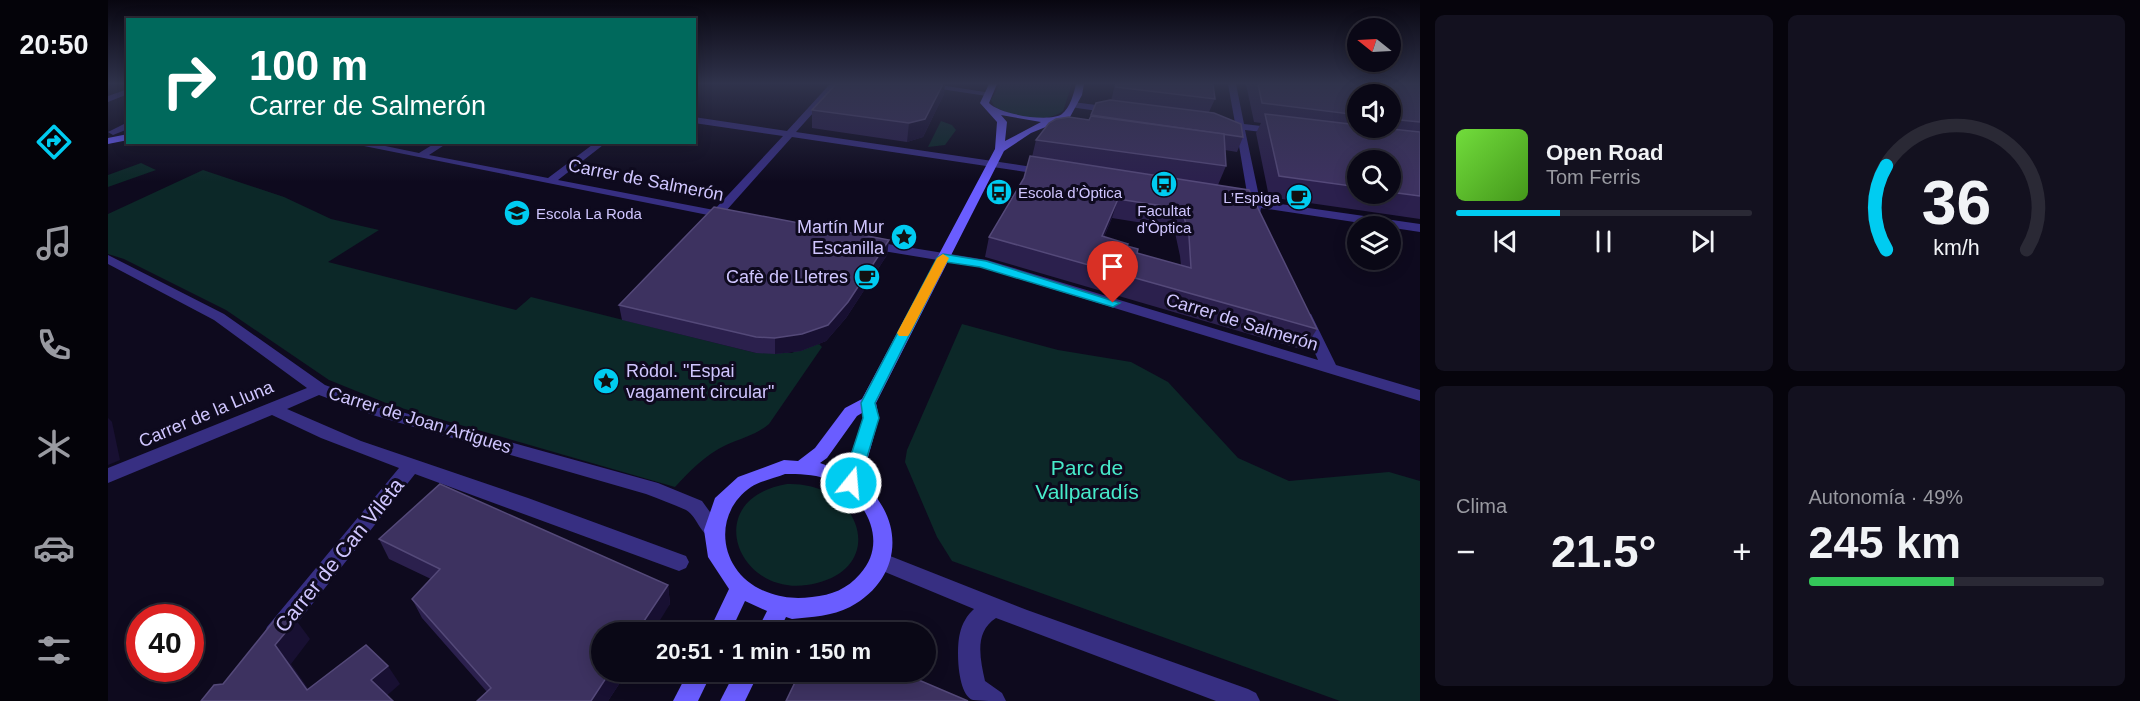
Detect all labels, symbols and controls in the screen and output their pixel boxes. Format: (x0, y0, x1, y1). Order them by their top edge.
north arrow (1347, 18, 1401, 72)
map controls (1347, 18, 1401, 270)
text: 20:50 (19, 30, 89, 60)
icon: right (150, 42, 228, 120)
text: 100 m (249, 42, 368, 89)
button: sound (1347, 84, 1401, 138)
text: Carrer de Salmerón (249, 91, 486, 121)
icon: directions (33, 121, 75, 163)
text: Open Road (1546, 140, 1663, 165)
button: search (1347, 150, 1401, 204)
street label: Carrer de Salmerón (567, 155, 725, 205)
text: Tom Ferris (1546, 166, 1640, 188)
text: 36 (1922, 168, 1991, 237)
bus stop icon: Facultat d'Òptica (1149, 169, 1179, 199)
bus stop icon: Escola d’Òptica (984, 177, 1014, 207)
cafe icon: L’Espiga (1284, 182, 1314, 212)
place label: Escola d’Òptica (1018, 184, 1123, 201)
place label: L’Espiga (1223, 189, 1281, 206)
school or university icon: Escola La Roda (502, 198, 532, 228)
place label: Facultat d'Òptica (1137, 202, 1192, 236)
place label: Escola La Roda (536, 205, 643, 222)
button: layers (1347, 216, 1401, 270)
place label: Martín Mur Escanilla (797, 217, 885, 258)
icon: music (33, 222, 75, 264)
place icon: Martín Mur Escanilla (889, 222, 919, 252)
icon: previous (1489, 225, 1522, 258)
icon: pause (1587, 225, 1620, 258)
icon: next (1686, 225, 1719, 258)
text: km/h (1933, 237, 1979, 261)
pin (1087, 241, 1138, 303)
icon: arrive (1096, 250, 1129, 283)
cafe icon: Cafè de Lletres (852, 262, 882, 292)
place label: Cafè de Lletres (726, 267, 848, 287)
street label: Carrer de Salmerón (1163, 289, 1321, 355)
icon: phone (33, 324, 75, 366)
place label: Ròdol. "Espai vagament circular" (626, 361, 774, 402)
place icon: Ròdol. "Espai vagament circular" (591, 366, 621, 396)
street label: Carrer de la Lluna (136, 376, 277, 451)
street label: Carrer de Joan Artigues (326, 383, 514, 457)
icon: climate (33, 426, 75, 468)
position arrow (819, 451, 883, 515)
park label: Parc de Vallparadís (1035, 456, 1139, 503)
street label: Carrer de Can Vileta (270, 473, 408, 636)
text: Autonomía · 49% (1809, 486, 1963, 508)
text: Clima (1456, 495, 1507, 517)
text: 245 km (1809, 517, 1961, 568)
text: 21.5° (1551, 526, 1657, 577)
icon: car (33, 527, 75, 569)
text: − (1456, 533, 1475, 570)
text: + (1732, 533, 1752, 570)
speed limit sign: 40 (126, 604, 204, 682)
icon: filters (33, 629, 75, 671)
text: 20:51 · 1 min · 150 m (656, 639, 871, 664)

